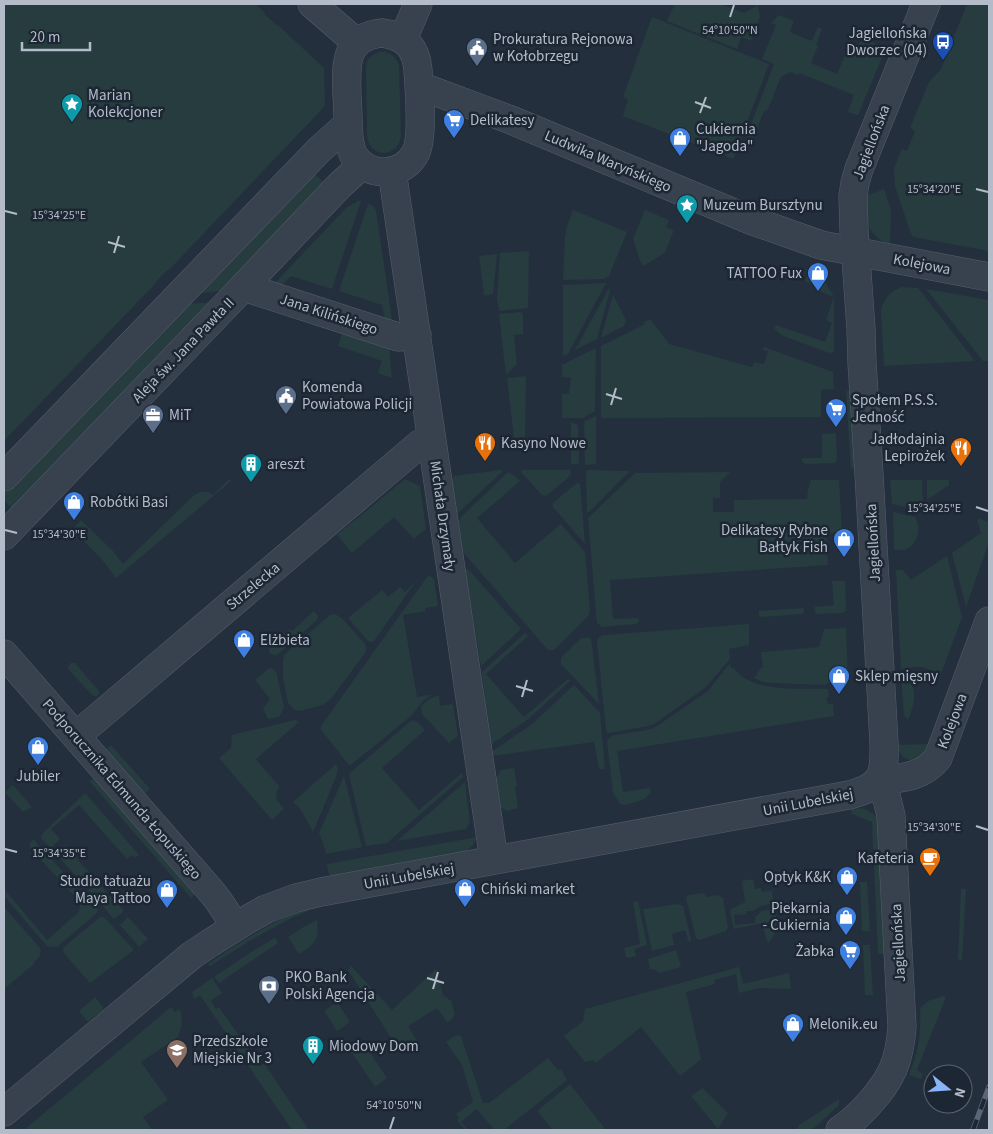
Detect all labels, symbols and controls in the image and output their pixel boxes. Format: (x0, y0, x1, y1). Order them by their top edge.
scale bar (22, 20, 90, 52)
text: 54°10'50"N (702, 22, 758, 39)
place label: Jagiellońska Dworzec (04) (846, 23, 927, 61)
text: 20 m (30, 27, 60, 48)
place label: Prokuratura Rejonowa w Kołobrzegu (493, 29, 633, 67)
bus stop icon: Jagiellońska Dworzec (04) (931, 30, 955, 61)
public building icon: Prokuratura Rejonowa w Kołobrzegu (465, 36, 489, 67)
place label: Marian Kolekcjoner (88, 85, 163, 123)
place icon: Marian Kolekcjoner (60, 92, 84, 123)
street label: Jagiellońska (848, 102, 895, 183)
supermarket icon: Delikatesy (442, 108, 466, 139)
place label: Delikatesy (470, 110, 534, 131)
place label: Cukiernia "Jagoda" (696, 119, 756, 157)
street label: Ludwika Waryńskiego (541, 125, 675, 198)
shop icon: Cukiernia "Jagoda" (668, 126, 692, 157)
text: 15°34'20"E (907, 181, 961, 198)
place icon: Muzeum Bursztynu (675, 193, 699, 224)
place label: Muzeum Bursztynu (703, 195, 823, 216)
text: 15°34'25"E (32, 207, 86, 224)
street label: Kolejowa (891, 249, 952, 280)
shop icon: TATTOO Fux (806, 261, 830, 292)
place label: TATTOO Fux (727, 263, 802, 284)
street label: Jana Kilińskiego (277, 289, 380, 340)
street label: Aleja św. Jana Pawła II (127, 293, 239, 408)
place label: Komenda Powiatowa Policji (302, 377, 412, 415)
public building icon: Komenda Powiatowa Policji (274, 384, 298, 415)
place label: Społem P.S.S. Jedność (852, 390, 938, 428)
supermarket icon: Społem P.S.S. Jedność (824, 397, 848, 428)
office icon: MiT (141, 403, 165, 434)
place label: MiT (169, 405, 192, 426)
place label: Jadłodajnia Lepirożek (870, 429, 946, 467)
restaurant icon: Kasyno Nowe (473, 431, 497, 462)
place label: Kasyno Nowe (501, 433, 586, 454)
restaurant icon: Jadłodajnia Lepirożek (949, 436, 973, 467)
building icon: areszt (239, 452, 263, 483)
place label: areszt (267, 454, 305, 475)
street label: Michała Drzymały (424, 459, 461, 573)
shop icon: Robótki Basi (62, 490, 86, 521)
place label: Robótki Basi (90, 492, 168, 513)
text: 15°34'25"E (907, 500, 961, 517)
street label: Jagiellońska (861, 503, 886, 583)
place label: Delikatesy Rybne Bałtyk Fish (721, 520, 828, 558)
text: 15°34'30"E (32, 526, 86, 543)
shop icon: Delikatesy Rybne Bałtyk Fish (832, 527, 856, 558)
street label: Strzelecka (222, 558, 285, 615)
shop icon: Elżbieta (232, 628, 256, 659)
place label: Elżbieta (260, 630, 310, 651)
shop icon: Sklep mięsny (827, 664, 851, 695)
place label: Sklep mięsny (855, 666, 938, 687)
street label: Kolejowa (932, 690, 973, 752)
street label: Podporucznika Edmunda Łopuskiego (37, 694, 206, 884)
shop icon: Jubiler (26, 735, 50, 766)
place label: Jubiler (16, 766, 61, 787)
street label: Unii Lubelskiej (761, 783, 855, 822)
text: 15°34'30"E (907, 819, 961, 836)
text: 15°34'35"E (32, 845, 86, 862)
cafe icon: Kafeteria (918, 846, 942, 877)
place label: Kafeteria (857, 848, 914, 869)
street label: Unii Lubelskiej (362, 858, 456, 895)
shop icon: Optyk K&K (835, 865, 859, 896)
place label: Optyk K&K (764, 867, 831, 888)
place label: Studio tatuażu Maya Tattoo (60, 871, 151, 909)
shop icon: Chiński market (453, 877, 477, 908)
shop icon: Studio tatuażu Maya Tattoo (155, 878, 179, 909)
place label: Chiński market (481, 879, 575, 900)
place label: Piekarnia - Cukiernia (763, 898, 830, 936)
street label: Jagiellońska (886, 903, 911, 983)
shop icon: Piekarnia - Cukiernia (834, 905, 858, 936)
supermarket icon: Żabka (838, 939, 862, 970)
place label: Żabka (795, 941, 834, 962)
place label: PKO Bank Polski Agencja (285, 967, 375, 1005)
bank icon: PKO Bank Polski Agencja (257, 974, 281, 1005)
shop icon: Melonik.eu (781, 1012, 805, 1043)
place label: Melonik.eu (809, 1014, 878, 1035)
place label: Przedszkole Miejskie Nr 3 (193, 1031, 272, 1069)
building icon: Miodowy Dom (301, 1034, 325, 1065)
place label: Miodowy Dom (329, 1036, 419, 1057)
school or university icon: Przedszkole Miejskie Nr 3 (165, 1038, 189, 1069)
north arrow (923, 1064, 973, 1114)
text: N (949, 1085, 970, 1100)
text: 54°10'50"N (366, 1097, 422, 1114)

